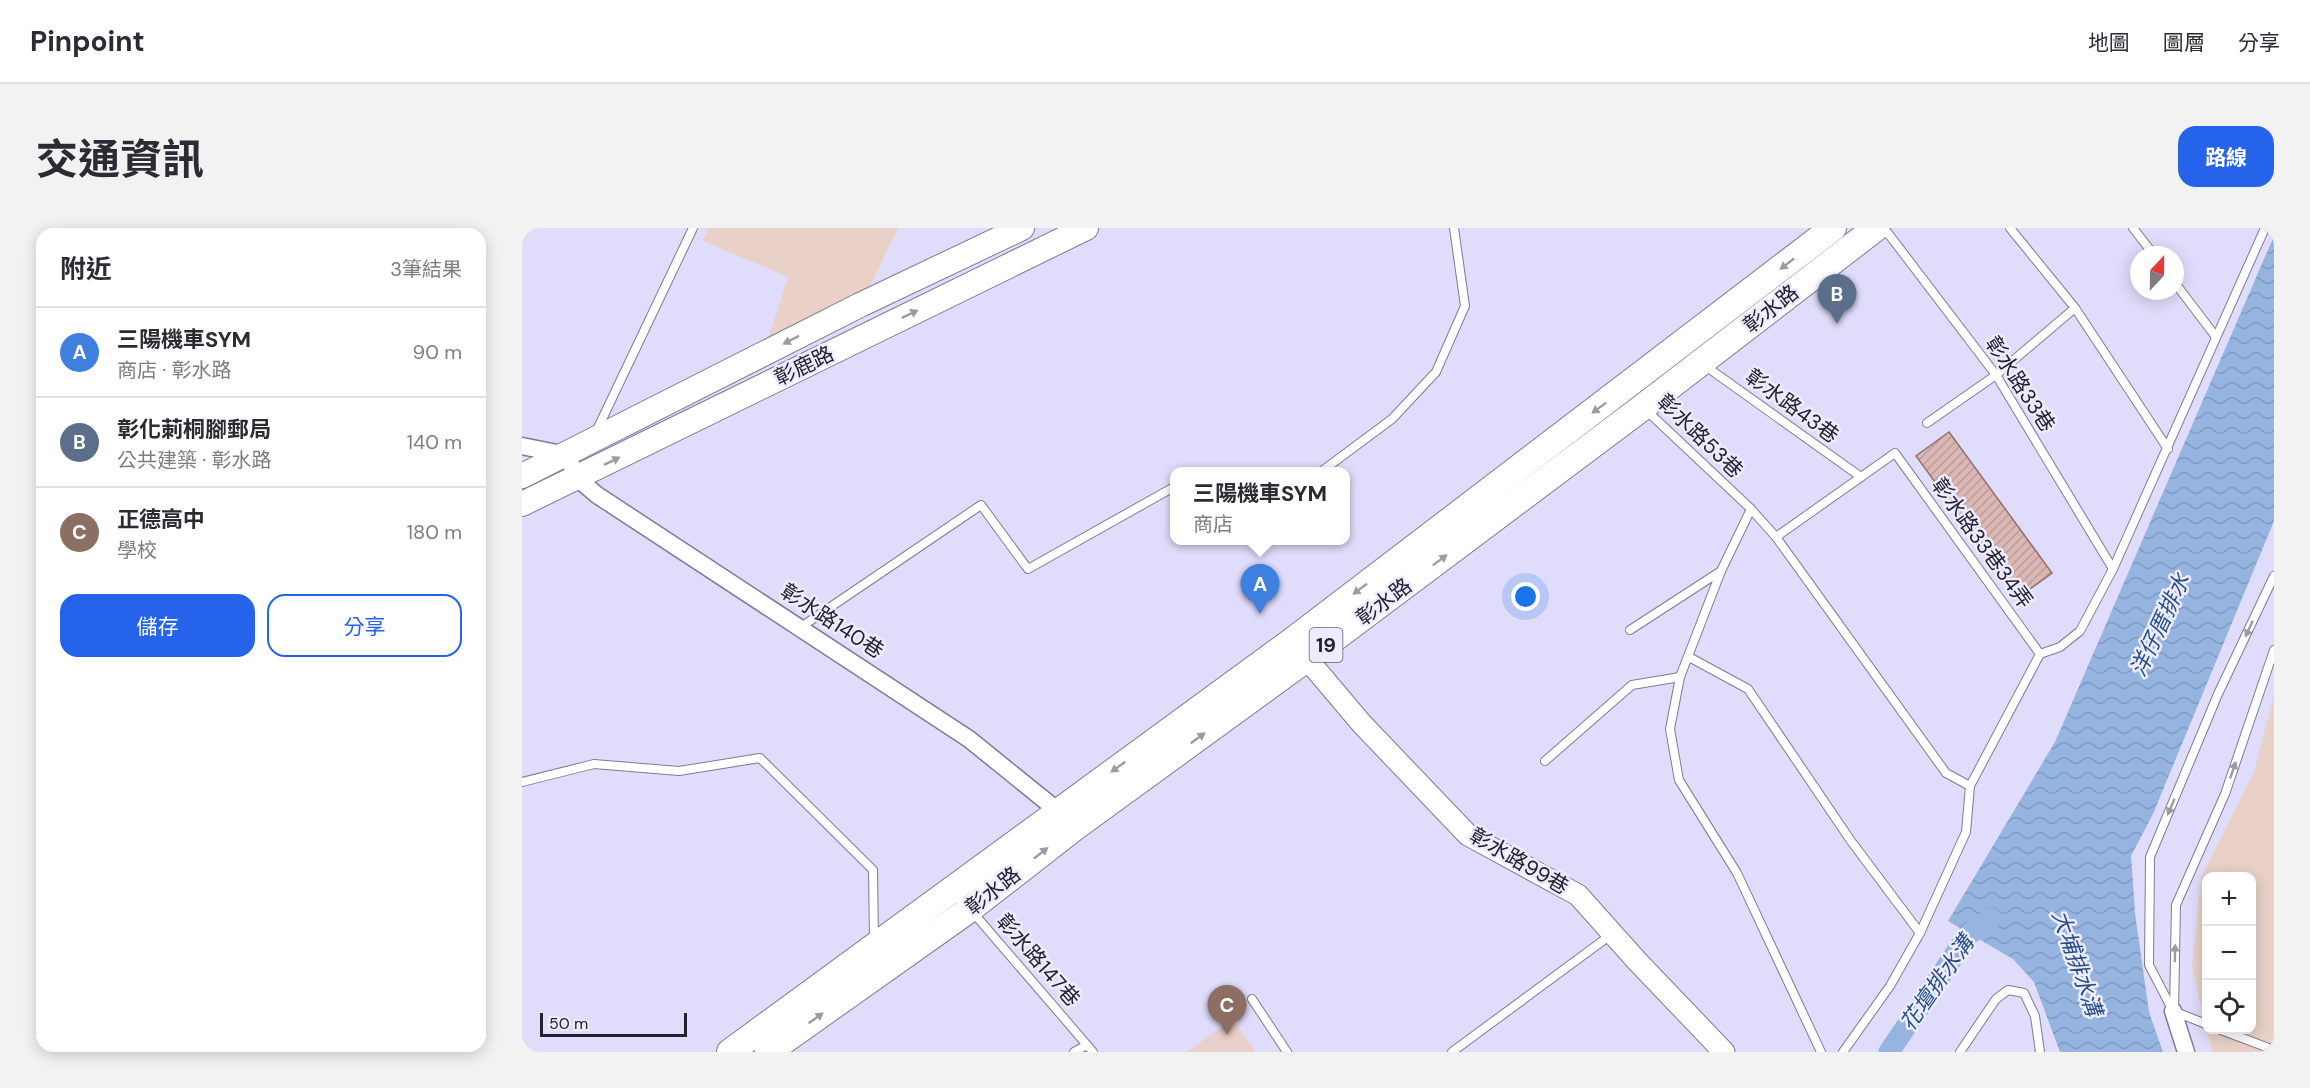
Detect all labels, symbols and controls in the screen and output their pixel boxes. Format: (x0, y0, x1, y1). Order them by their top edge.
text: Pinpoint (30, 23, 145, 60)
text: 地圖 (2088, 29, 2130, 57)
text: 圖層 (2163, 29, 2205, 57)
text: 分享 (2238, 29, 2280, 57)
button: 路線 (2178, 126, 2274, 187)
text: 交通資訊 (36, 132, 204, 187)
north arrow (2130, 246, 2184, 300)
text: 附近 (60, 252, 112, 286)
text: 3筆結果 (390, 256, 462, 282)
one-way arrow (1779, 257, 1795, 270)
pin: B (1818, 274, 1856, 324)
street label: 彰水路 (1738, 279, 1804, 339)
one-way arrow (901, 309, 918, 318)
text: 三陽機車SYM (117, 325, 251, 354)
street label: 彰水路33巷 (1979, 331, 2061, 437)
one-way arrow (782, 336, 799, 345)
text: A (72, 339, 87, 365)
text: 90 m (413, 339, 462, 365)
street label: 彰鹿路 (770, 340, 838, 392)
text: 商店 · 彰水路 (117, 357, 232, 383)
street label: 彰水路43巷 (1740, 363, 1844, 449)
street label: 彰水路53巷 (1651, 388, 1749, 484)
one-way arrow (1591, 402, 1607, 415)
text: 彰化莿桐腳郵局 (117, 415, 271, 444)
text: B (73, 429, 86, 455)
text: 140 m (407, 429, 462, 455)
text: 公共建築 · 彰水路 (117, 447, 272, 473)
one-way arrow (604, 456, 621, 465)
popup (1170, 467, 1350, 545)
street label: 彰水路33巷34弄 (1925, 472, 2039, 614)
text: 三陽機車SYM (1193, 479, 1327, 508)
text: 正德高中 (117, 505, 205, 534)
text: 商店 (1193, 511, 1233, 537)
text: C (72, 519, 87, 545)
text: 180 m (407, 519, 462, 545)
text: 學校 (117, 537, 157, 563)
one-way arrow (1431, 554, 1447, 566)
pin: A (1240, 564, 1280, 614)
water label: 洋仔厝排水 (2124, 568, 2197, 681)
street label: 彰水路 (1350, 572, 1418, 632)
street label: 彰水路140巷 (775, 577, 889, 665)
your location (1511, 582, 1540, 611)
one-way arrow (1352, 583, 1367, 595)
button: 儲存 (60, 594, 255, 657)
button: 分享 (267, 594, 462, 657)
one-way arrow (2245, 620, 2254, 637)
road number: 19 (1310, 628, 1342, 662)
one-way arrow (1190, 732, 1206, 744)
one-way arrow (1111, 761, 1127, 773)
one-way arrow (2229, 761, 2239, 779)
one-way arrow (2166, 799, 2176, 817)
street label: 彰水路99巷 (1464, 821, 1574, 901)
one-way arrow (1033, 847, 1049, 860)
street label: 彰水路 (960, 861, 1026, 921)
map controls (2202, 872, 2256, 1034)
button: + (2202, 872, 2256, 926)
water label: 大埔排水溝 (2045, 906, 2110, 1023)
street label: 彰水路147巷 (990, 908, 1086, 1012)
button: − (2202, 926, 2256, 980)
water label: 花壇排水溝 (1894, 927, 1982, 1036)
one-way arrow (2170, 943, 2180, 962)
button: locate (2202, 980, 2256, 1034)
pin: C (1208, 986, 1246, 1035)
scale bar (540, 1010, 687, 1038)
text: 50 m (549, 1013, 588, 1034)
one-way arrow (808, 1013, 824, 1024)

